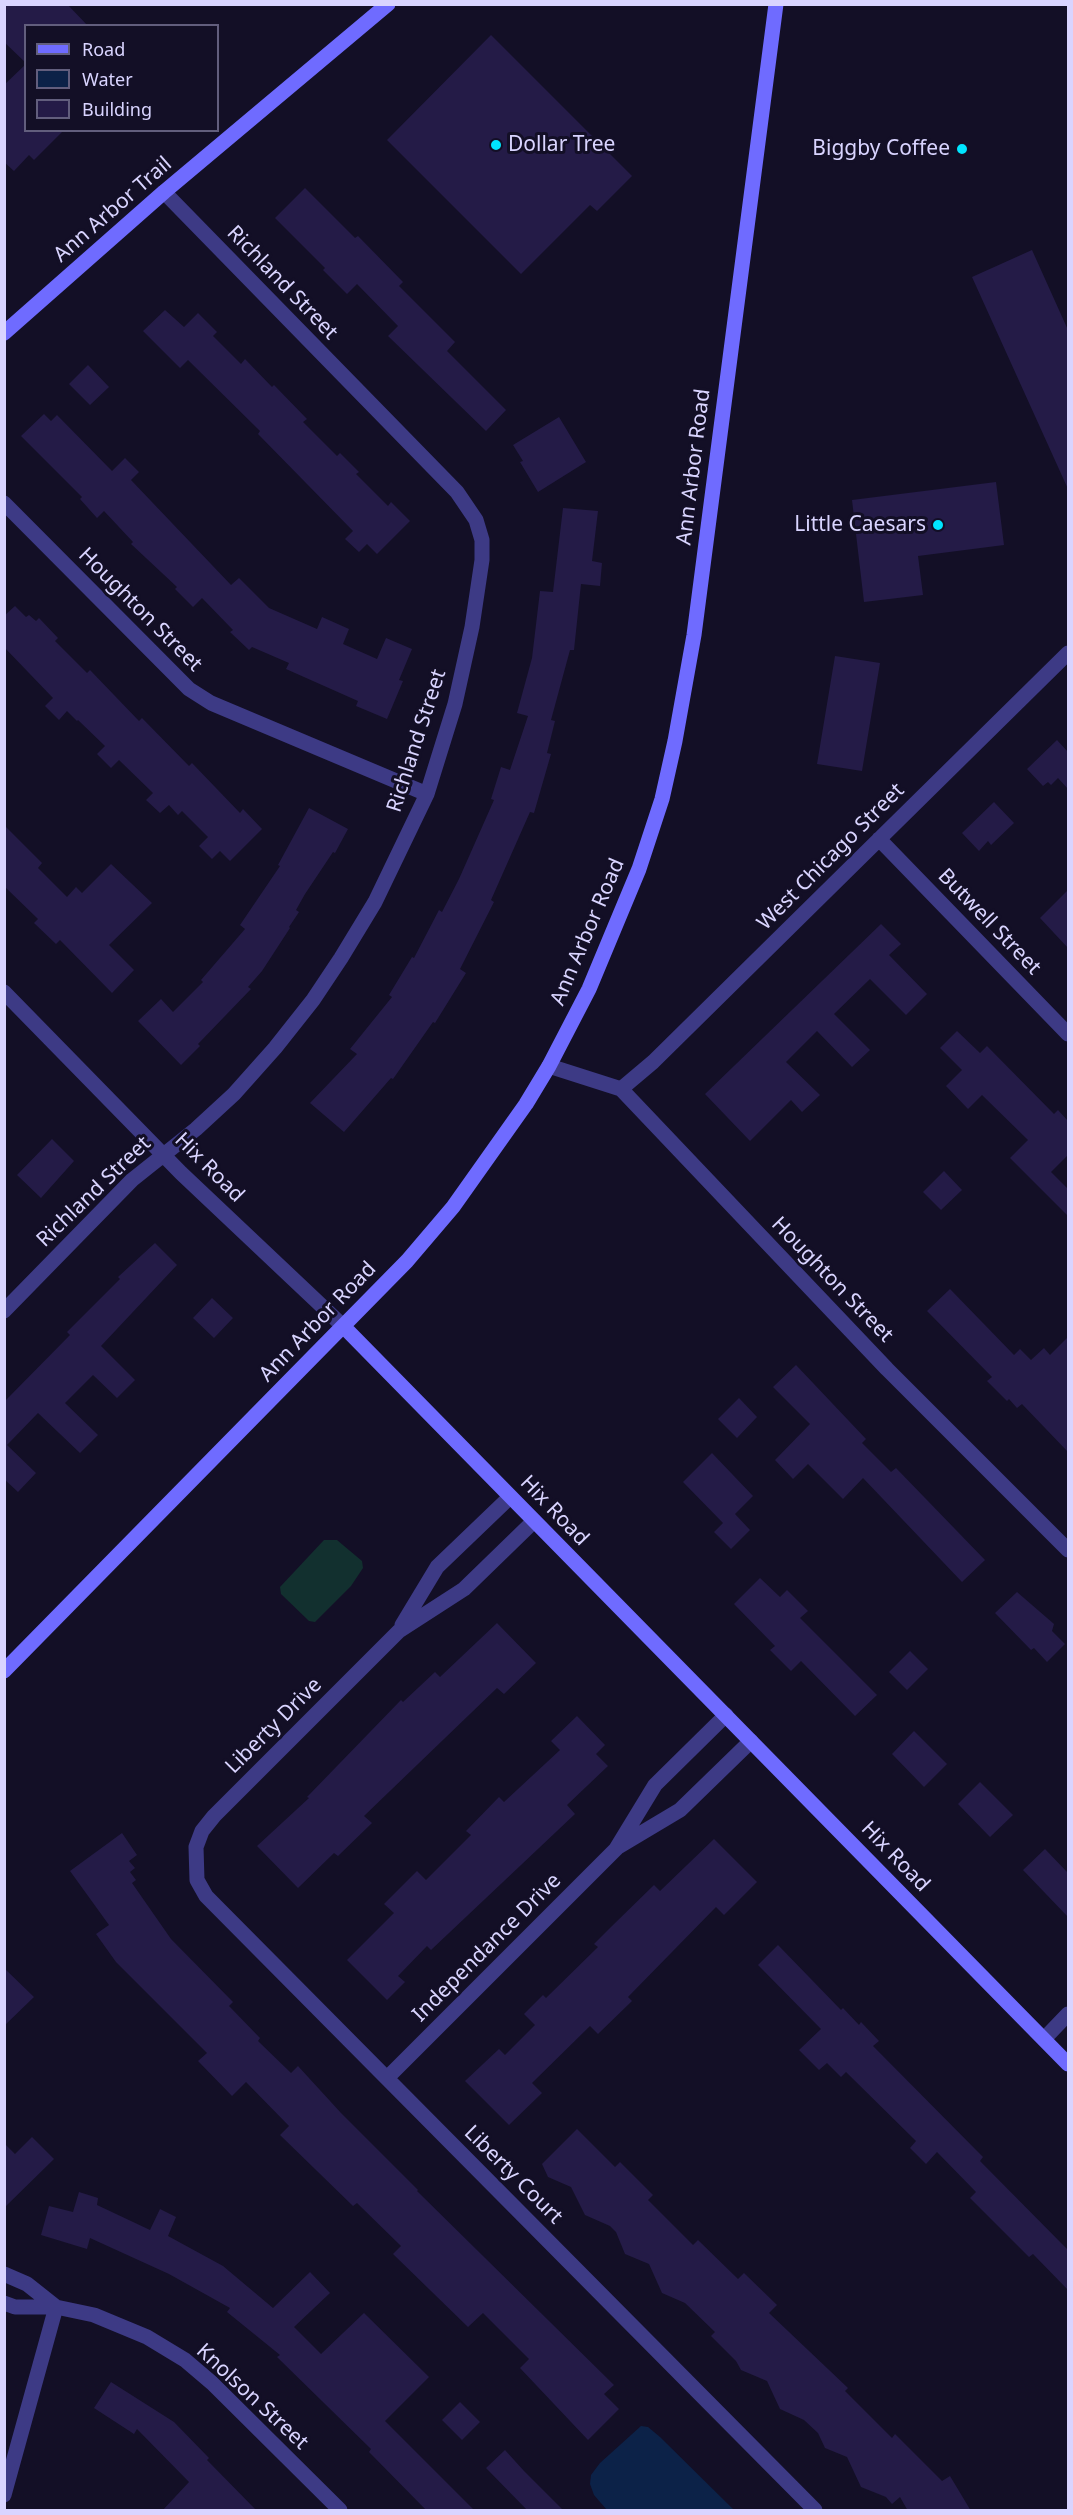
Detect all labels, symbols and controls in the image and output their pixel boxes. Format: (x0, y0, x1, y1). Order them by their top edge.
legend (24, 24, 219, 132)
text: Road (82, 37, 125, 61)
text: Water (82, 67, 133, 91)
text: Building (82, 97, 152, 121)
place label: Dollar Tree (508, 132, 615, 158)
place label: Biggby Coffee (812, 136, 950, 162)
marker: Dollar Tree (489, 138, 503, 152)
marker: Biggby Coffee (955, 142, 969, 156)
street label: Ann Arbor Trail (49, 152, 177, 268)
street label: Richland Street (221, 221, 343, 345)
street label: Ann Arbor Road (672, 387, 716, 547)
place label: Little Caesars (794, 512, 926, 538)
marker: Little Caesars (931, 518, 945, 532)
street label: Houghton Street (73, 543, 207, 677)
street label: Richland Street (382, 666, 452, 816)
street label: West Chicago Street (752, 778, 910, 936)
street label: Ann Arbor Road (546, 855, 630, 1009)
street label: Butwell Street (932, 864, 1046, 980)
street label: Hix Road (169, 1128, 249, 1208)
street label: Richland Street (32, 1131, 156, 1253)
street label: Houghton Street (766, 1212, 898, 1348)
street label: Ann Arbor Road (254, 1257, 382, 1387)
street label: Hix Road (514, 1471, 594, 1551)
street label: Liberty Drive (221, 1673, 327, 1779)
street label: Hix Road (855, 1817, 935, 1897)
street label: Independance Drive (408, 1869, 566, 2027)
street label: Liberty Court (459, 2121, 567, 2229)
street label: Knolson Street (191, 2339, 313, 2455)

